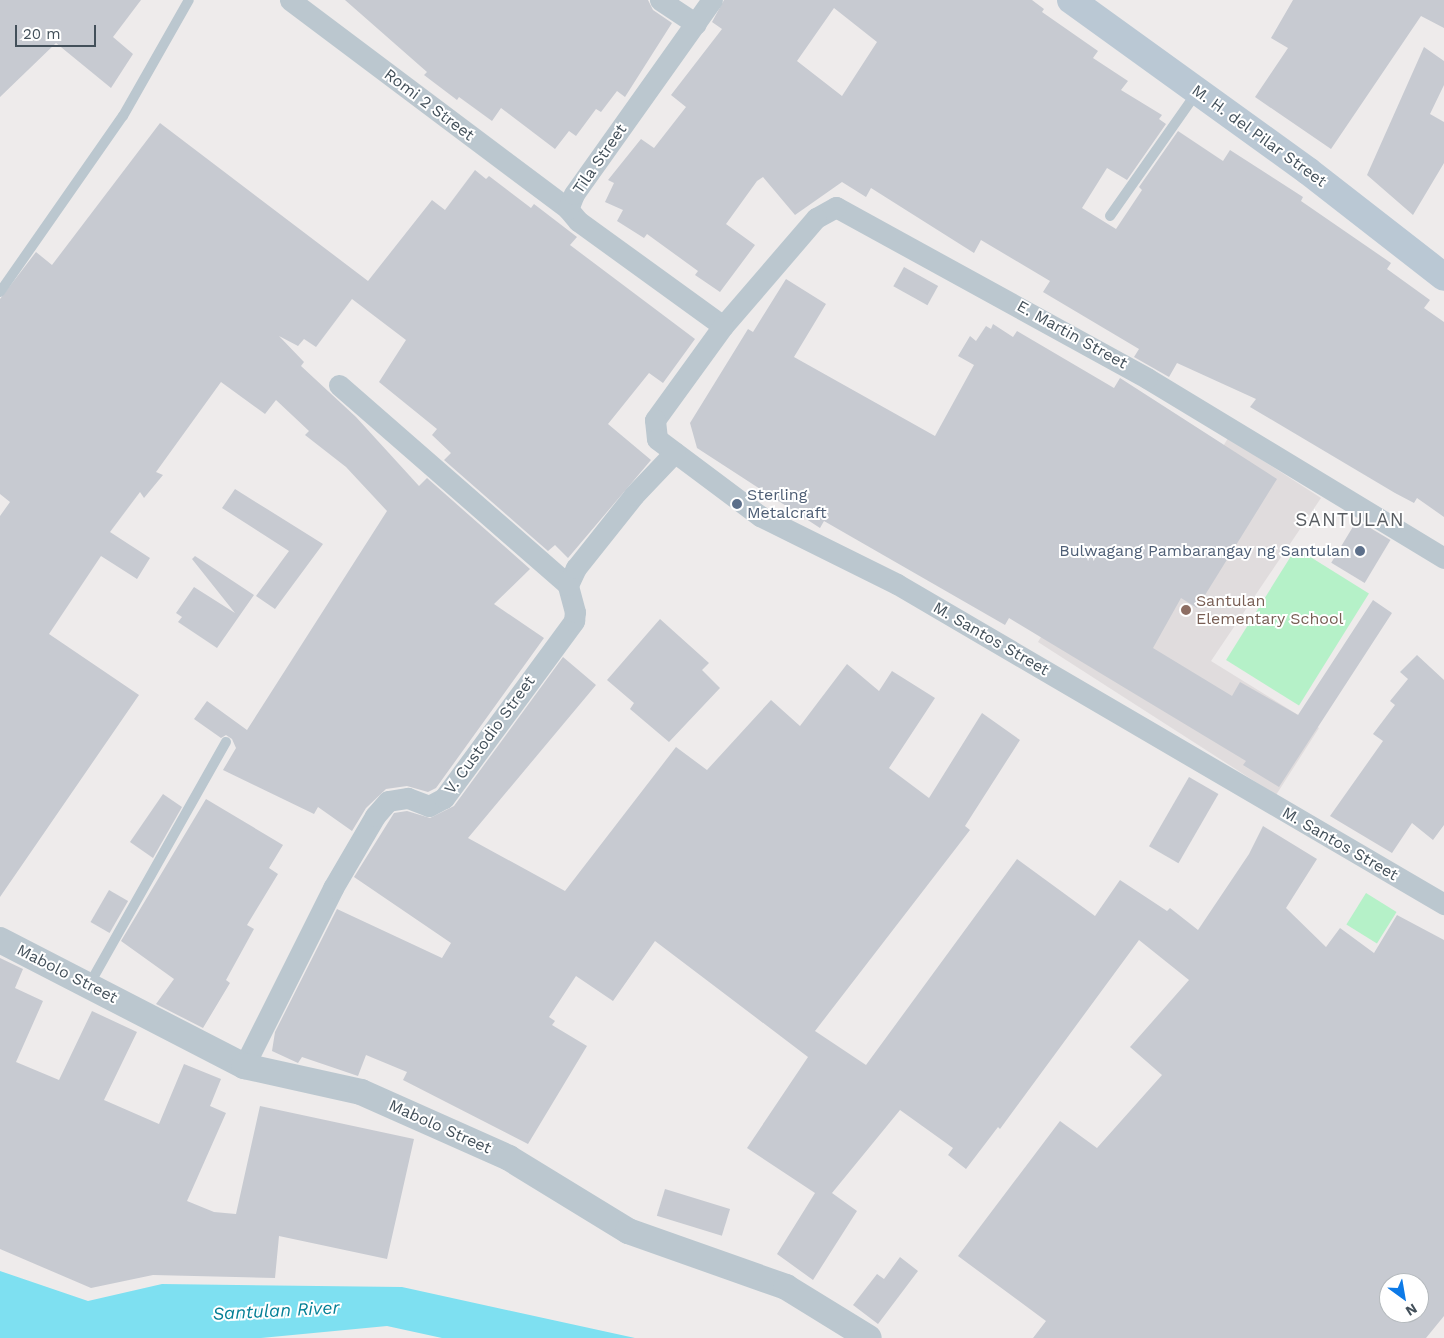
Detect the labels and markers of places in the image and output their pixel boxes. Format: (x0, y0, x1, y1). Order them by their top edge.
place label: Sterling Metalcraft (747, 485, 827, 523)
marker: Sterling Metalcraft (731, 498, 743, 510)
place label: Bulwagang Pambarangay ng Santulan (1059, 541, 1350, 561)
marker: Bulwagang Pambarangay ng Santulan (1354, 545, 1366, 557)
place label: Santulan Elementary School (1196, 591, 1344, 629)
marker: Santulan Elementary School (1180, 604, 1192, 616)

